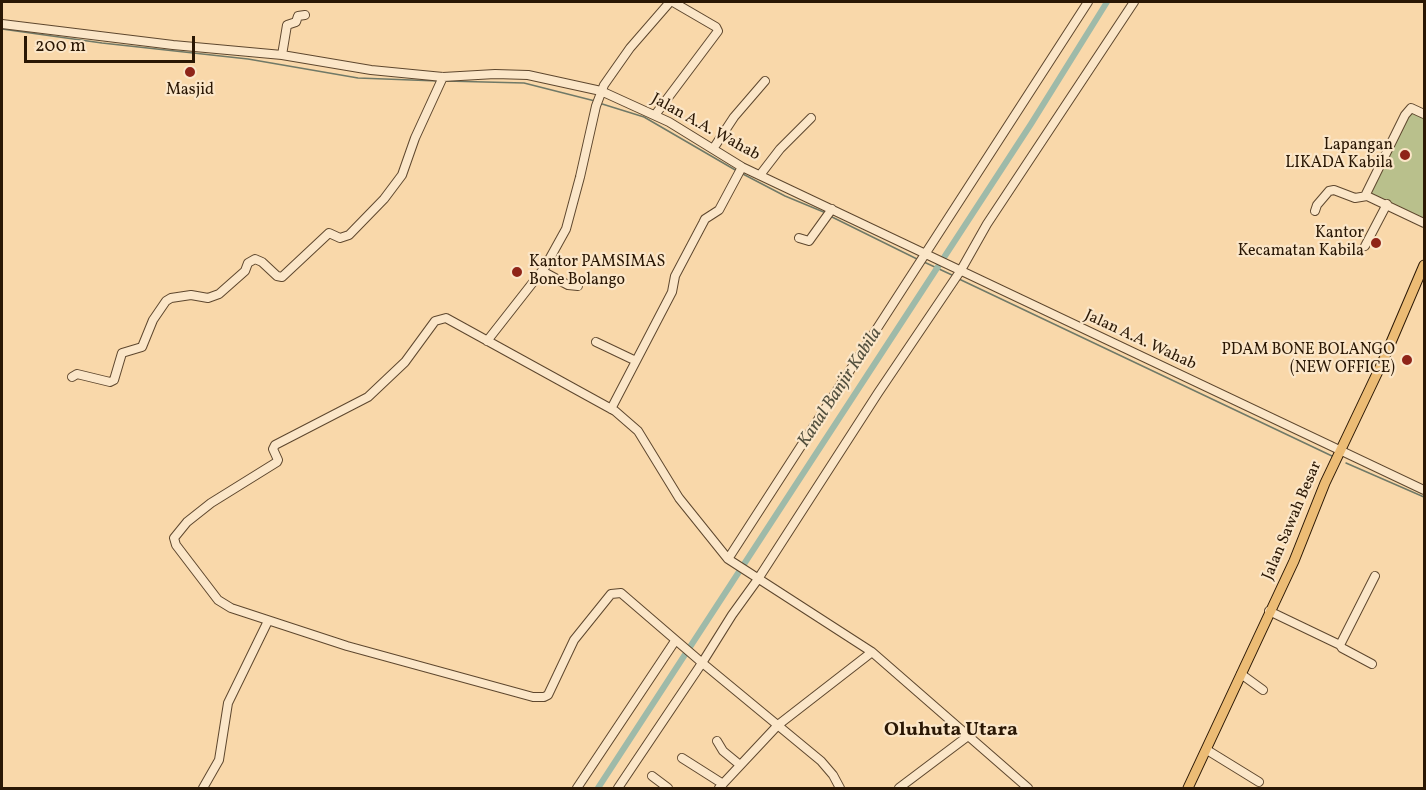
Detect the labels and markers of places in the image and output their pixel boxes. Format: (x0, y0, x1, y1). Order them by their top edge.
marker: Masjid (183, 65, 197, 79)
place label: Masjid (166, 81, 214, 101)
place label: Lapangan LIKADA Kabila (1285, 136, 1393, 174)
marker: Lapangan LIKADA Kabila (1398, 148, 1412, 162)
place label: Kantor Kecamatan Kabila (1238, 224, 1364, 262)
marker: Kantor Kecamatan Kabila (1369, 236, 1383, 250)
place label: Kantor PAMSIMAS Bone Bolango (529, 253, 665, 291)
marker: Kantor PAMSIMAS Bone Bolango (510, 265, 524, 279)
place label: PDAM BONE BOLANGO (NEW OFFICE) (1221, 341, 1395, 379)
marker: PDAM BONE BOLANGO (NEW OFFICE) (1400, 353, 1414, 367)

